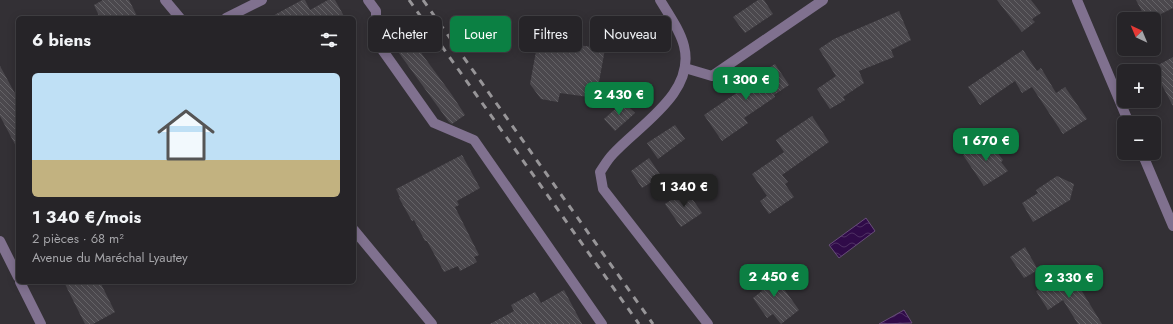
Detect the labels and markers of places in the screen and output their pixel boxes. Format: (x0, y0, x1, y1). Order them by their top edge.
pin: 1 300 € (709, 67, 783, 101)
pin: 2 430 € (582, 82, 656, 116)
pin: 1 670 € (949, 128, 1023, 162)
pin: 1 340 € (647, 174, 721, 208)
pin: 2 450 € (737, 264, 811, 298)
pin: 2 330 € (1032, 265, 1106, 299)

